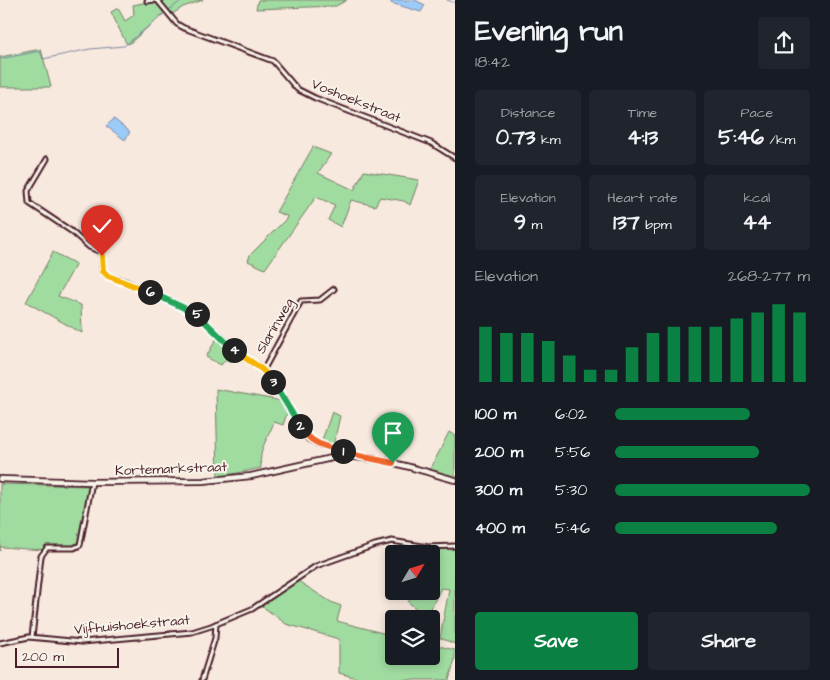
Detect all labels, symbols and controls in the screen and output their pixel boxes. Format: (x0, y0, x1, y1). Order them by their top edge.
text: Evening run (475, 12, 623, 51)
button: share (758, 17, 810, 69)
text: 18:42 (475, 51, 510, 73)
street label: Voshoekstraat (308, 74, 404, 128)
text: Distance (501, 103, 555, 123)
text: Time (628, 103, 657, 123)
text: Pace (741, 103, 773, 123)
text: 0.73 (496, 123, 536, 152)
text: 4:13 (627, 123, 658, 152)
text: 5:46 (718, 123, 764, 152)
text: km (536, 130, 561, 150)
text: /km (764, 130, 795, 150)
text: Elevation (501, 188, 556, 208)
text: Heart rate (607, 188, 678, 208)
text: kcal (743, 188, 770, 208)
pin (81, 205, 123, 256)
text: 9 (514, 208, 526, 237)
text: 137 (613, 208, 640, 237)
text: 44 (743, 208, 771, 237)
icon: check (88, 212, 116, 240)
text: m (526, 215, 542, 235)
text: bpm (640, 215, 672, 235)
text: Elevation (475, 265, 538, 287)
text: 268–277 m (728, 265, 810, 287)
pin: 6 (138, 280, 162, 304)
text: 6 (146, 282, 155, 302)
street label: Slarinweg (251, 294, 299, 358)
pin: 5 (184, 302, 210, 326)
text: 5 (193, 304, 202, 324)
pin: 4 (222, 338, 246, 362)
text: 4 (230, 340, 239, 360)
pin: 3 (260, 370, 286, 394)
text: 3 (270, 372, 277, 392)
text: 100 m (475, 403, 516, 425)
text: 6:02 (555, 403, 587, 425)
pin (372, 412, 414, 463)
pin: 2 (288, 414, 312, 438)
text: 2 (296, 416, 305, 436)
icon: arrive (379, 419, 407, 447)
pin: 1 (330, 438, 356, 464)
text: 1 (343, 441, 344, 461)
text: 200 m (475, 441, 523, 463)
text: 5:56 (555, 441, 590, 463)
street label: Kortemarkstraat (115, 457, 228, 481)
text: 300 m (475, 479, 522, 501)
text: 5:30 (555, 479, 587, 501)
text: 400 m (475, 517, 525, 539)
text: 5:46 (555, 517, 590, 539)
north arrow (385, 545, 440, 600)
map controls (385, 545, 440, 665)
street label: Vijfhuishoekstraat (73, 610, 191, 640)
button: layers (385, 610, 440, 665)
button: Save (475, 612, 638, 670)
button: Share (648, 612, 810, 670)
scale bar (15, 645, 119, 668)
text: 200 m (22, 647, 64, 667)

